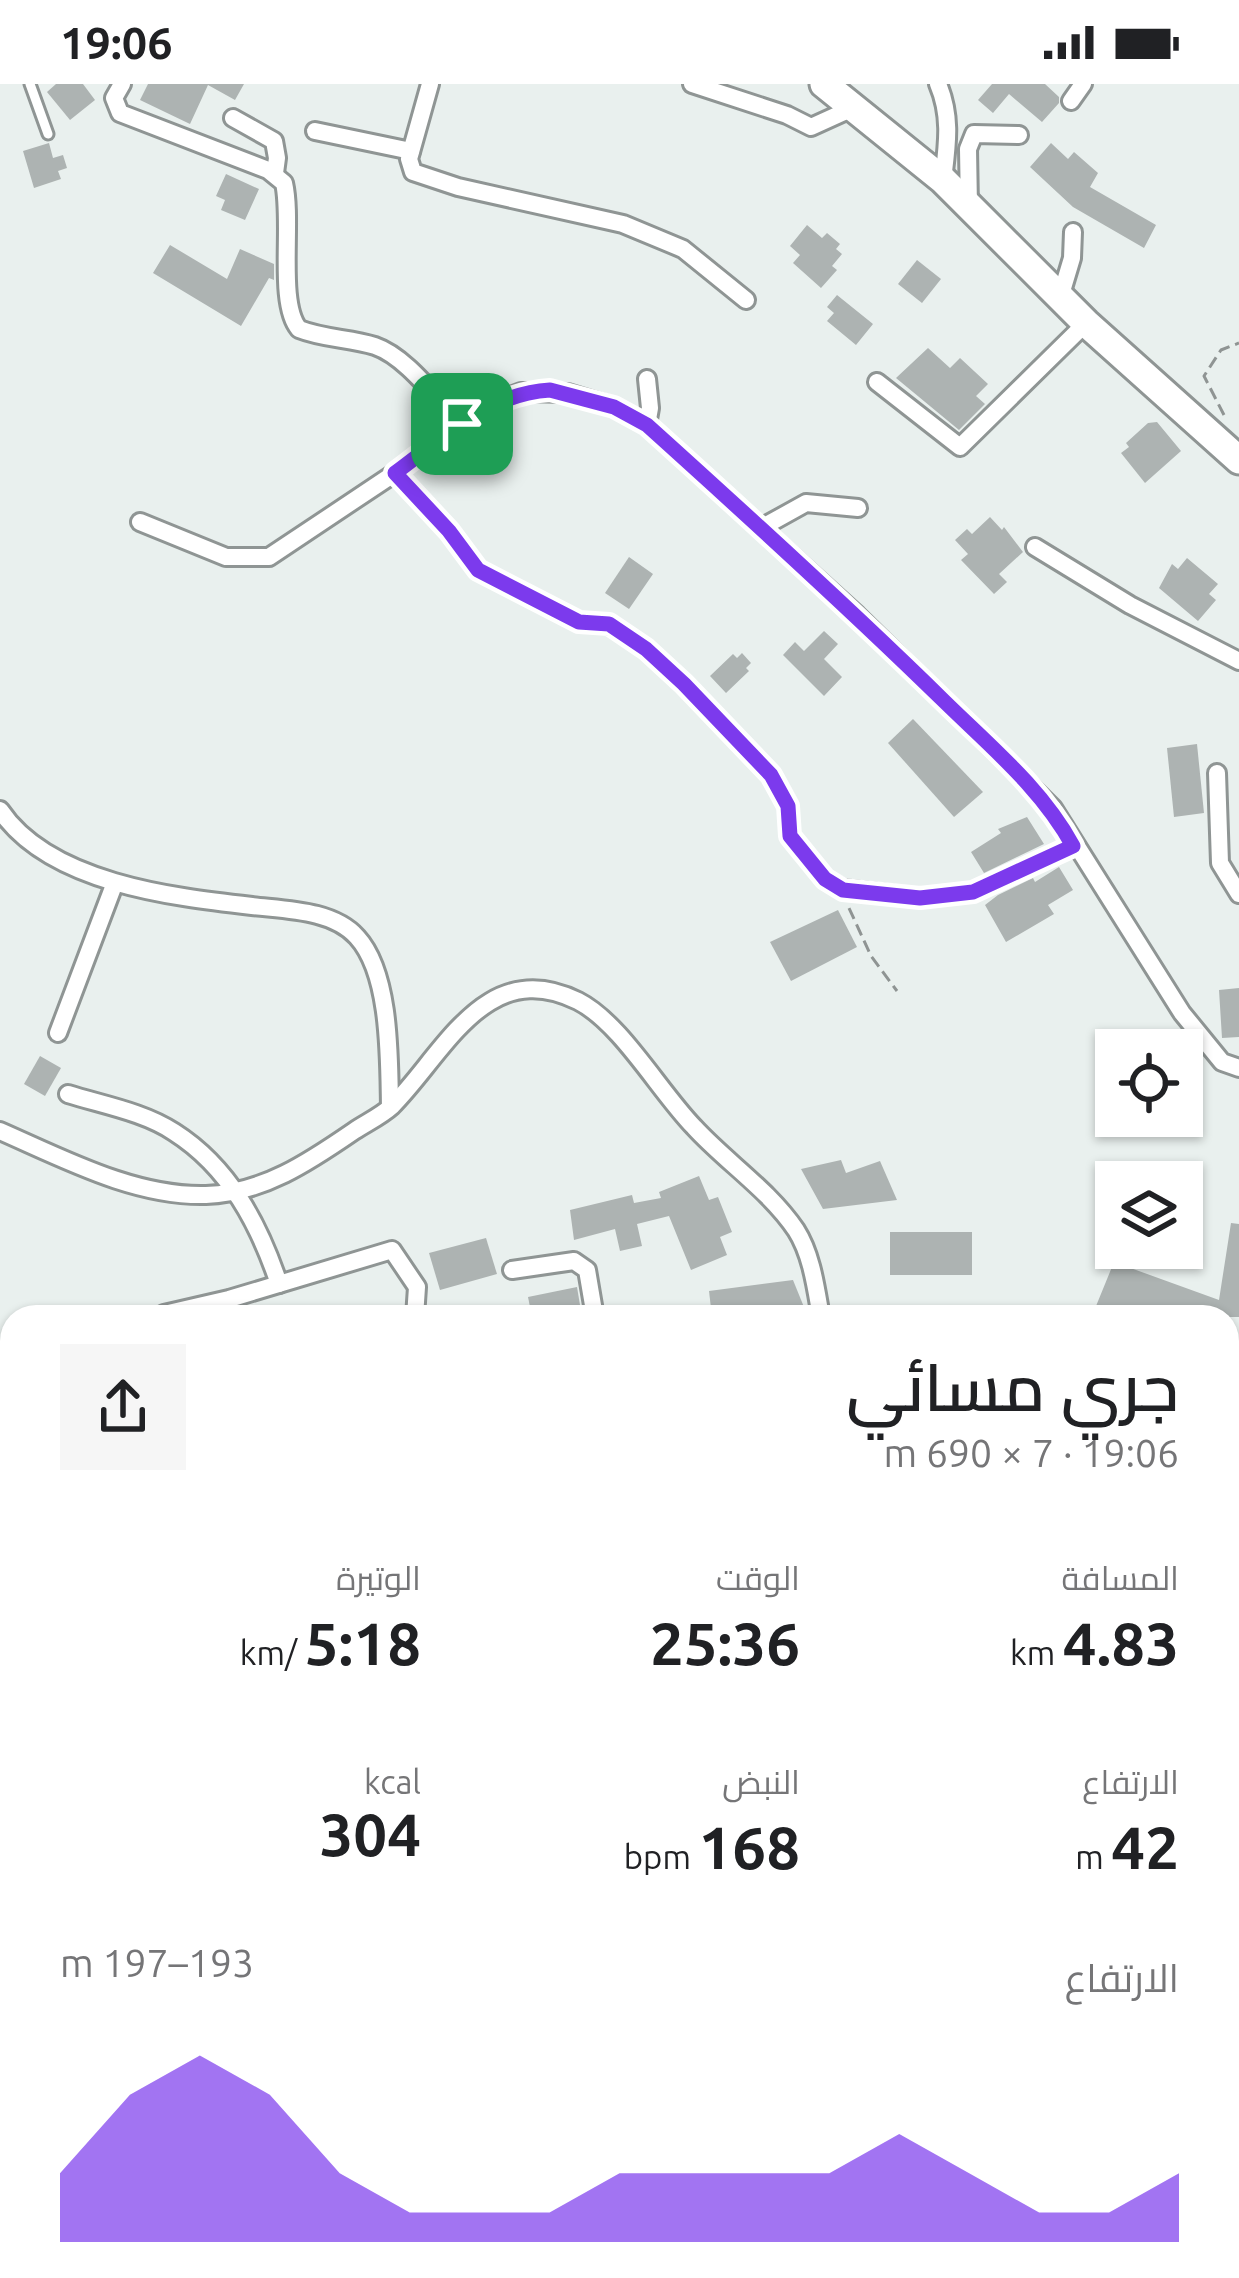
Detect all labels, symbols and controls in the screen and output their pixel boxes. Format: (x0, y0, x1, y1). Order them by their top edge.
text: 19:06 (60, 17, 173, 68)
pin (411, 373, 513, 475)
icon: arrive (429, 391, 495, 457)
map controls (1095, 1029, 1203, 1269)
button: locate (1095, 1029, 1203, 1137)
button: layers (1095, 1161, 1203, 1269)
button: share (60, 1344, 186, 1470)
text: جري مسائي (846, 1349, 1179, 1423)
text: 19:06 · 7 × 690 m (883, 1431, 1179, 1474)
text: الوتيرة (336, 1559, 421, 1596)
text: الوقت (716, 1559, 800, 1596)
text: المسافة (1062, 1559, 1179, 1596)
text: 5:18 (305, 1609, 421, 1676)
text: 25:36 (650, 1609, 800, 1676)
text: 4.83 (1063, 1609, 1179, 1676)
text: /km (240, 1634, 305, 1671)
text: km (1010, 1634, 1063, 1671)
text: kcal (364, 1763, 421, 1800)
text: النبض (722, 1763, 800, 1800)
text: الارتفاع (1082, 1763, 1179, 1800)
text: 304 (319, 1800, 421, 1867)
text: 168 (698, 1813, 800, 1880)
text: 42 (1111, 1813, 1179, 1880)
text: bpm (624, 1838, 698, 1875)
text: m (1075, 1838, 1111, 1875)
text: 193–197 m (60, 1941, 254, 1984)
text: الارتفاع (1065, 1956, 1179, 1999)

